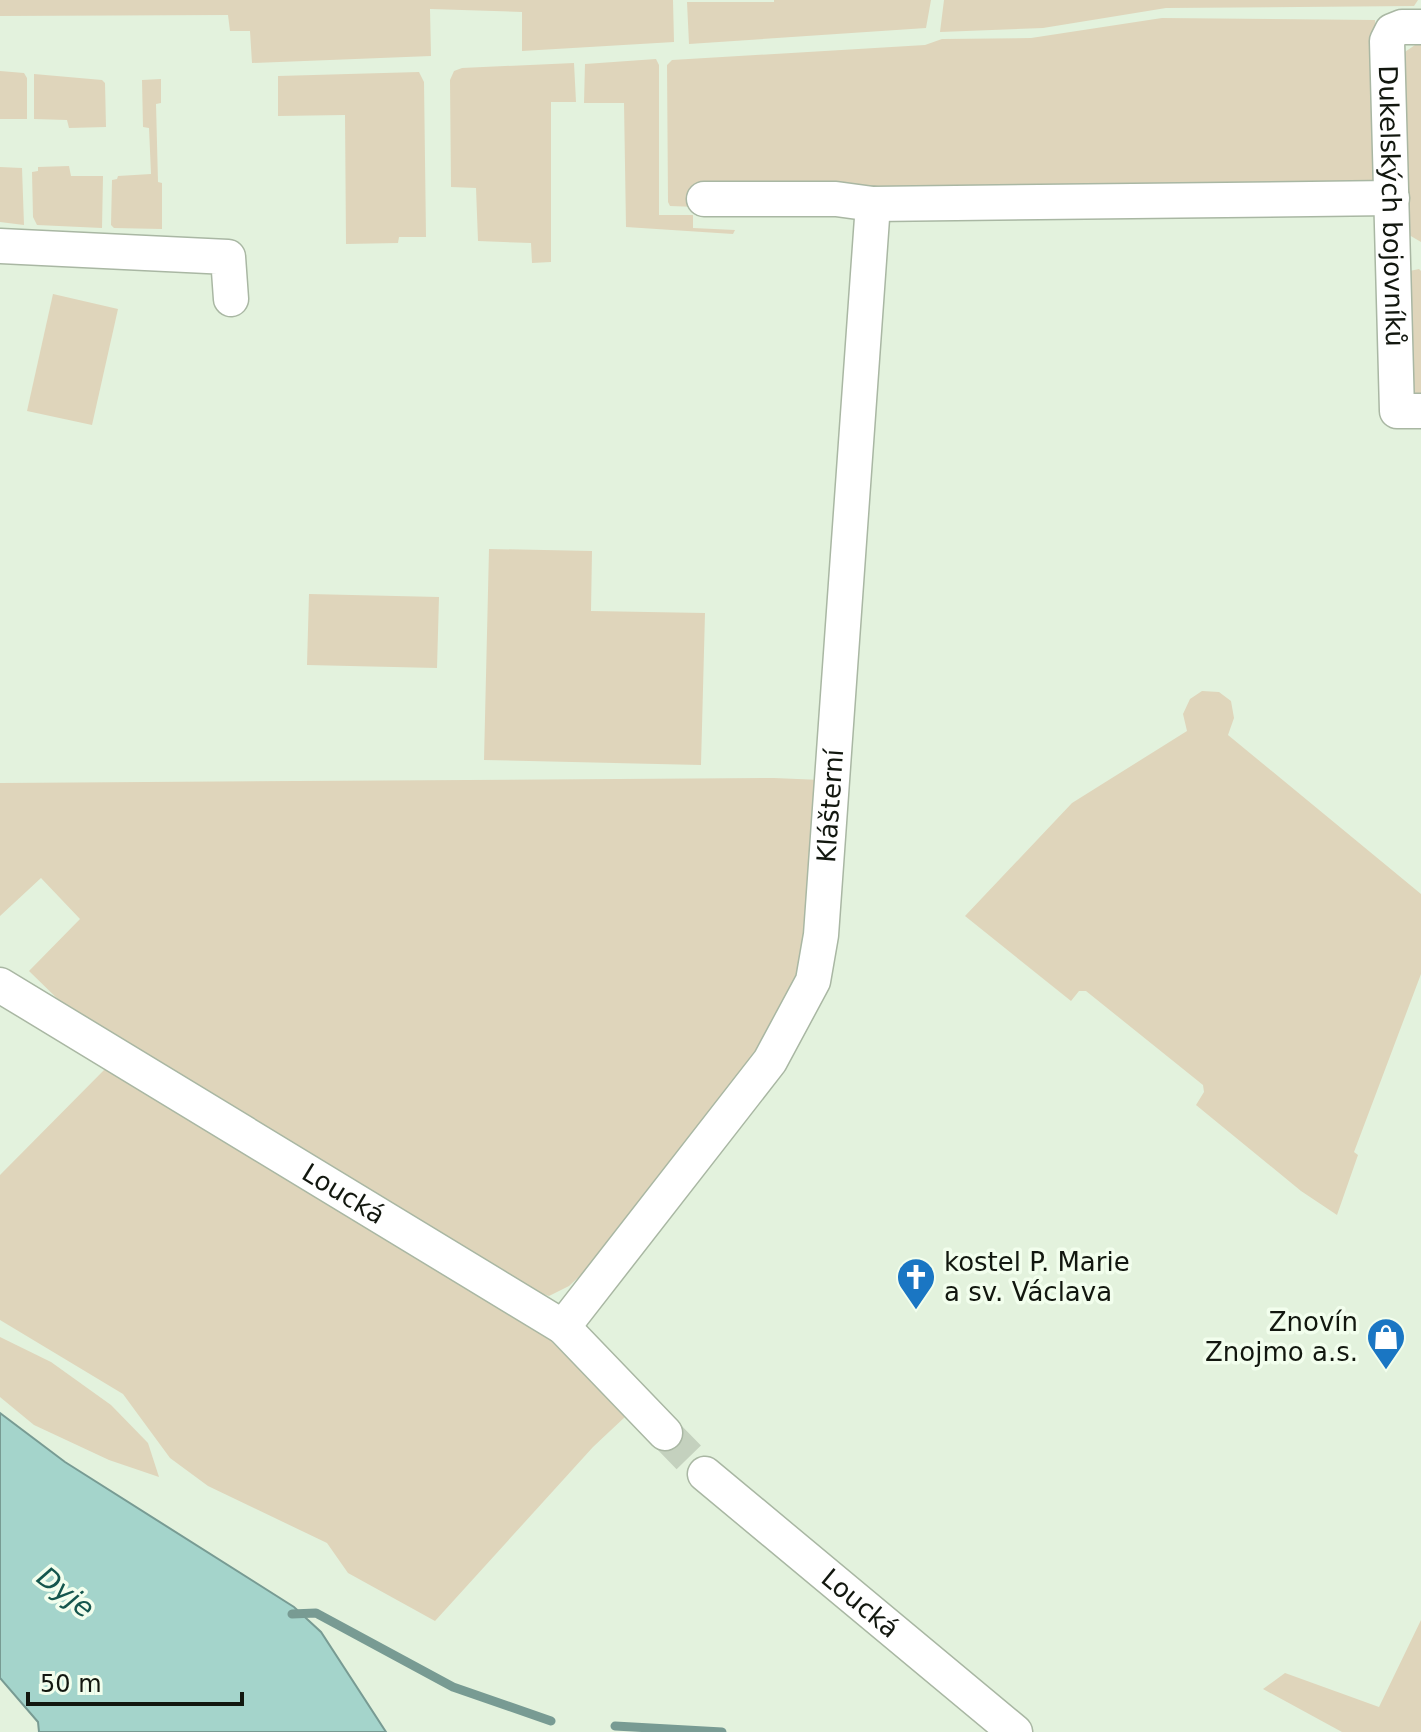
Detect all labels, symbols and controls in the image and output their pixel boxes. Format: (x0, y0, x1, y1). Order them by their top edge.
street label: Dukelských bojovníků (1373, 65, 1410, 347)
street label: Klášterní (811, 747, 849, 864)
street label: Loucká (297, 1157, 390, 1230)
place label: kostel P. Marie a sv. Václava (944, 1247, 1130, 1307)
church icon: kostel P. Marie a sv. Václava (895, 1256, 937, 1311)
place label: Znovín Znojmo a.s. (1205, 1307, 1358, 1367)
shop icon: Znovín Znojmo a.s. (1365, 1316, 1407, 1371)
water label: Dyje (31, 1560, 101, 1625)
street label: Loucká (816, 1562, 905, 1644)
scale bar (28, 1656, 242, 1706)
text: 50 m (40, 1670, 102, 1698)

